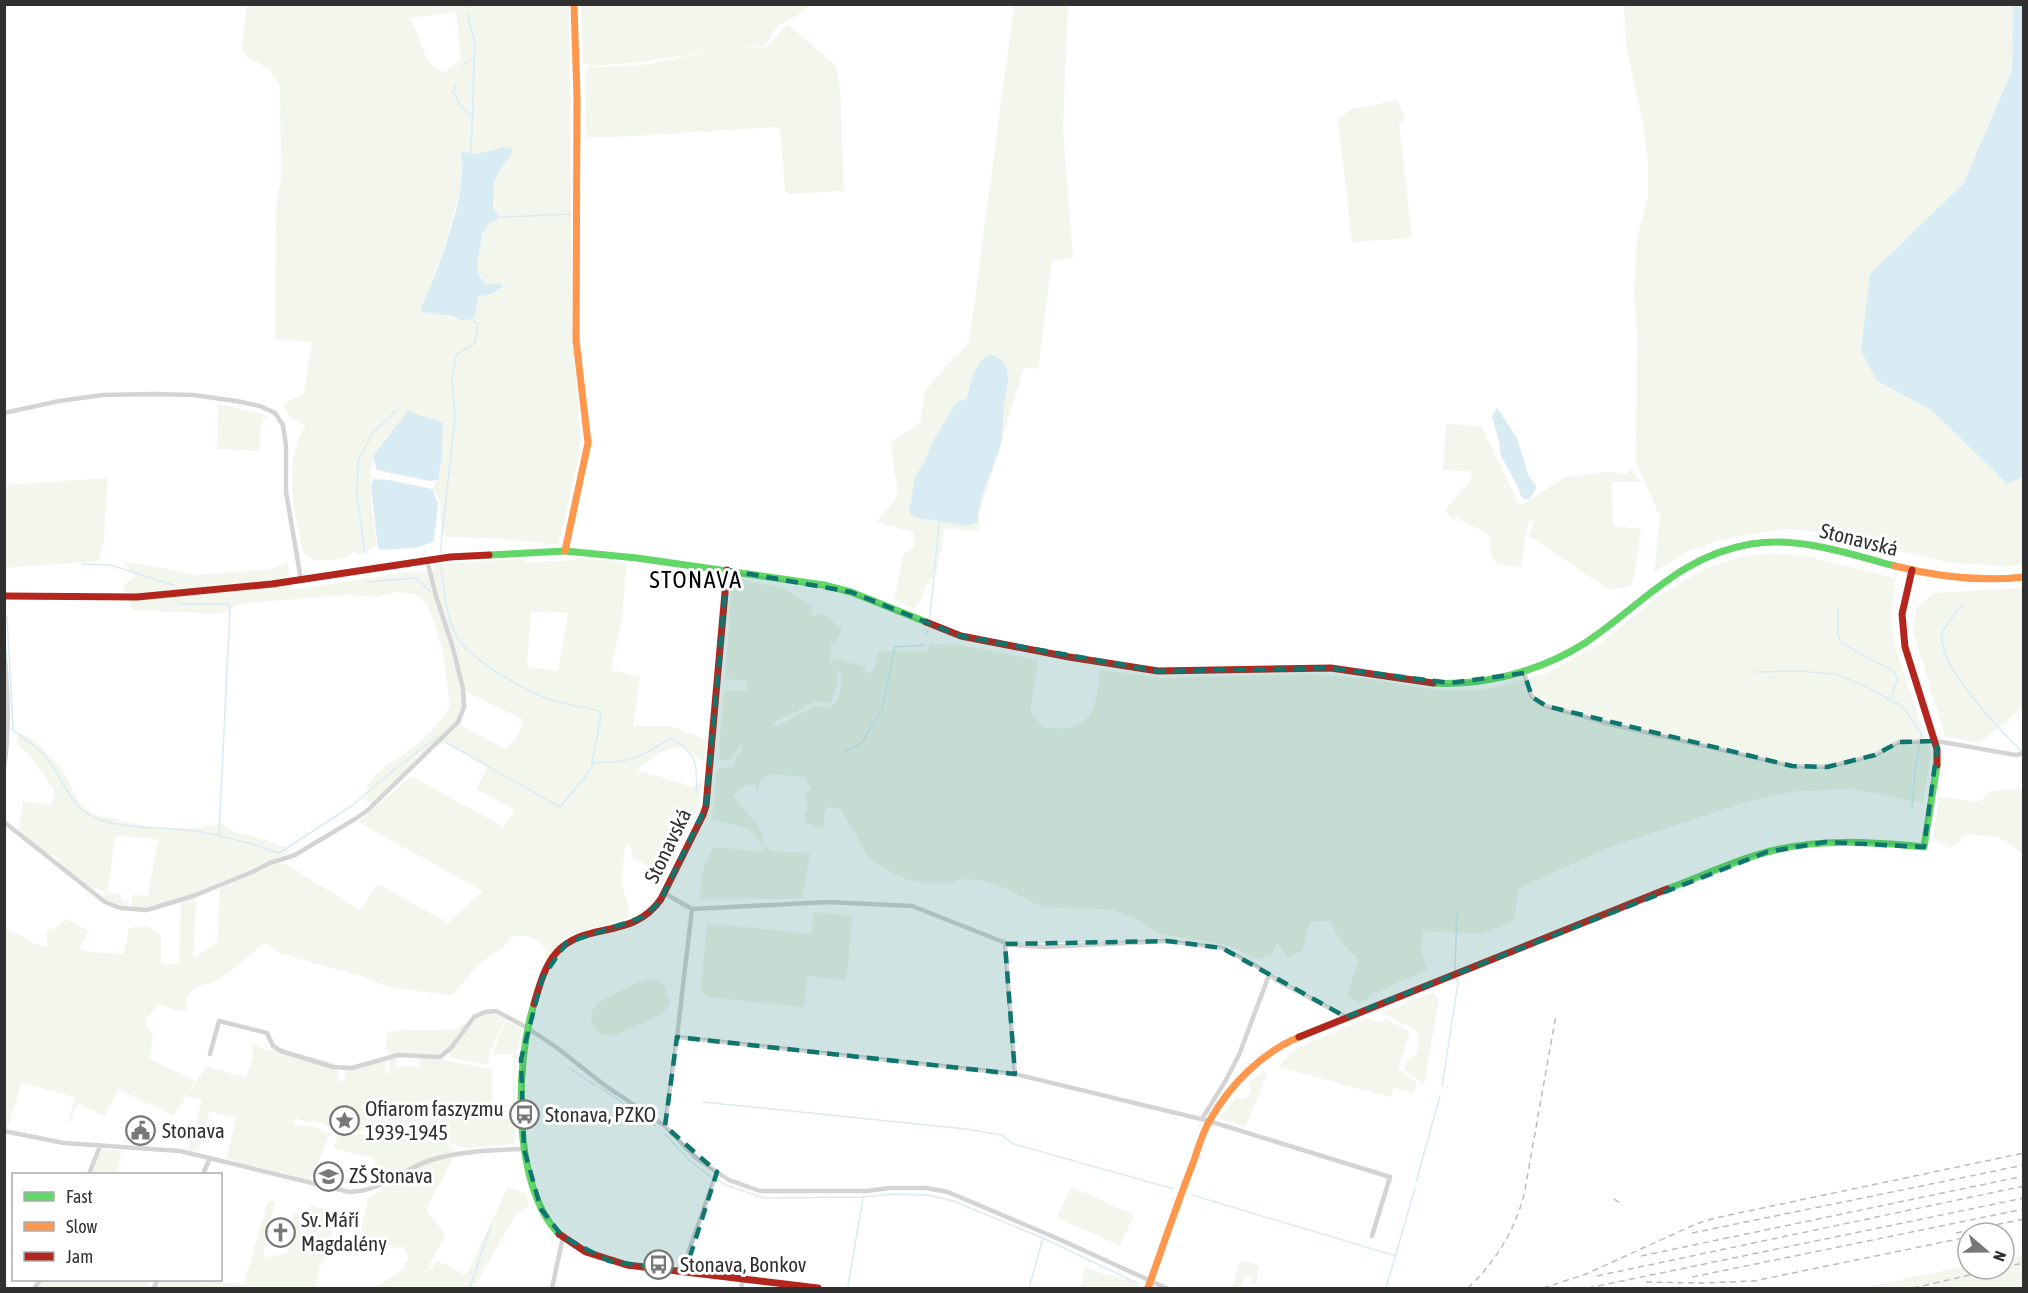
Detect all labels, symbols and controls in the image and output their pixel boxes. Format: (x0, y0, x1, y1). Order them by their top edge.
street label: Stonavská (1818, 518, 1901, 560)
district label: STONAVA (649, 566, 743, 593)
street label: Stonavská (639, 805, 695, 887)
place label: Ofiarom faszyzmu 1939-1945 (365, 1096, 504, 1144)
bus stop icon: Stonava, PZKO (508, 1099, 540, 1131)
place label: Stonava, PZKO (545, 1102, 656, 1126)
place icon: Ofiarom faszyzmu 1939-1945 (328, 1105, 360, 1137)
public building icon: Stonava (125, 1115, 157, 1147)
place label: Stonava (162, 1118, 225, 1142)
school or university icon: ZŠ Stonava (312, 1160, 344, 1192)
place label: ZŠ Stonava (349, 1163, 433, 1187)
legend (12, 1173, 222, 1281)
text: Fast (66, 1186, 93, 1207)
place label: Sv. Máří Magdalény (301, 1207, 387, 1255)
text: Slow (66, 1216, 97, 1237)
church icon: Sv. Máří Magdalény (264, 1216, 296, 1248)
north arrow (1956, 1221, 2016, 1281)
text: Jam (66, 1246, 93, 1267)
bus stop icon: Stonava, Bonkov (643, 1249, 675, 1281)
text: N (1990, 1249, 2010, 1264)
place label: Stonava, Bonkov (680, 1252, 807, 1276)

